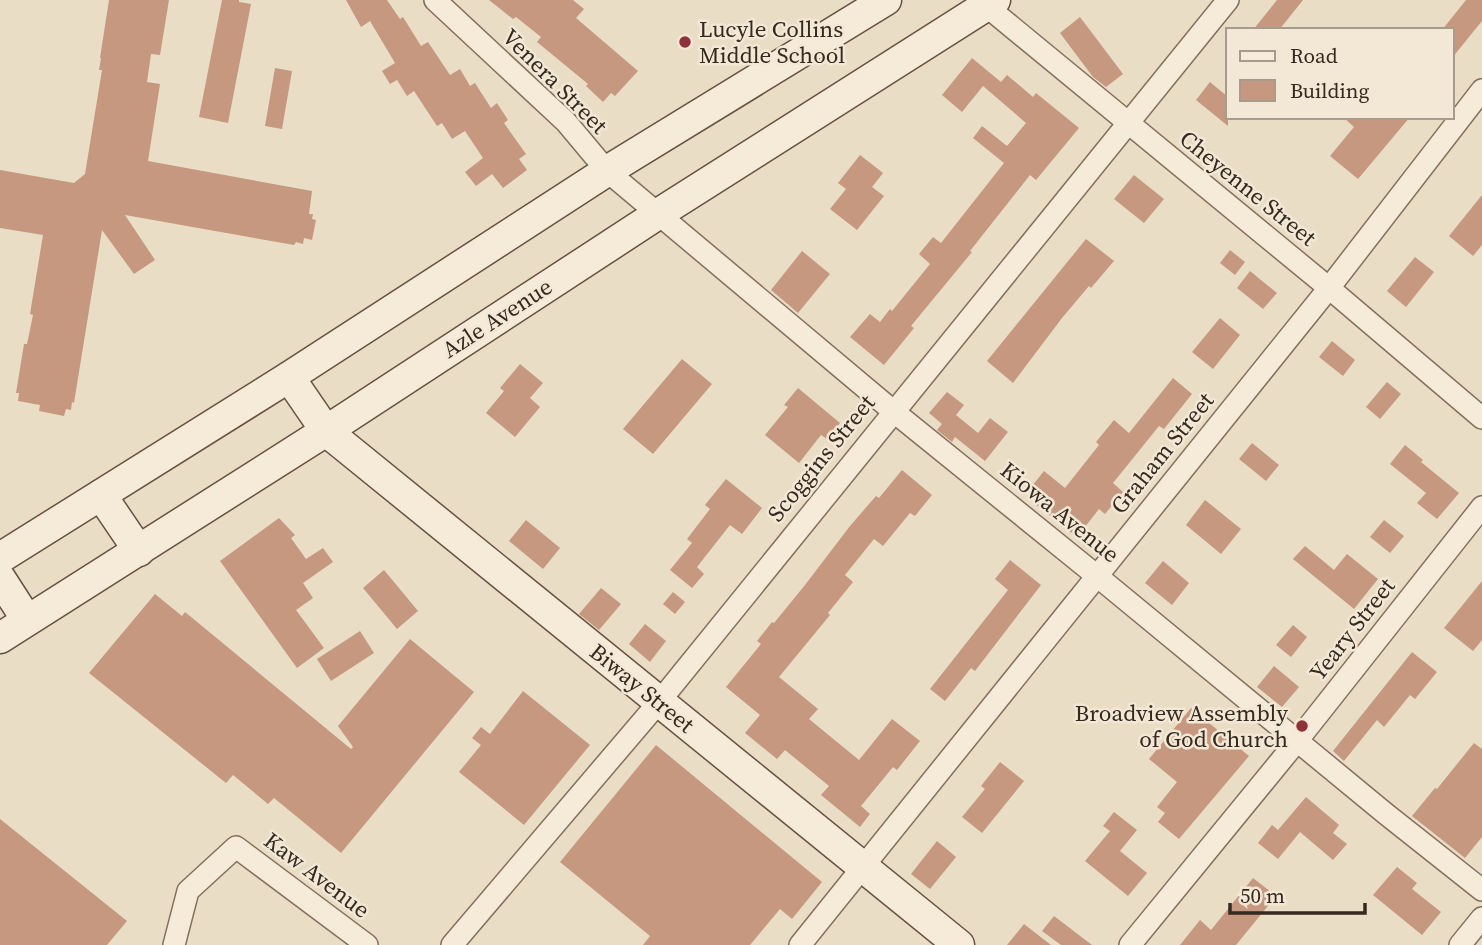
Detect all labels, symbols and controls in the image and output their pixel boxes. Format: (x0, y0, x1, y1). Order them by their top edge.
place label: Lucyle Collins Middle School (699, 13, 845, 71)
street label: Venera Street (495, 21, 615, 141)
legend (1226, 28, 1454, 119)
marker: Lucyle Collins Middle School (677, 34, 693, 50)
text: Road (1290, 41, 1338, 70)
text: Building (1290, 76, 1369, 105)
street label: Cheyenne Street (1173, 123, 1323, 253)
street label: Azle Avenue (436, 270, 558, 366)
street label: Graham Street (1103, 385, 1221, 521)
street label: Scoggins Street (760, 387, 882, 528)
street label: Kiowa Avenue (994, 454, 1126, 570)
street label: Yeary Street (1302, 571, 1403, 687)
street label: Biway Street (583, 636, 702, 740)
place label: Broadview Assembly of God Church (1075, 697, 1288, 755)
marker: Broadview Assembly of God Church (1294, 718, 1310, 734)
street label: Kaw Avenue (258, 825, 376, 925)
scale bar (1230, 872, 1365, 916)
text: 50 m (1240, 881, 1285, 910)

